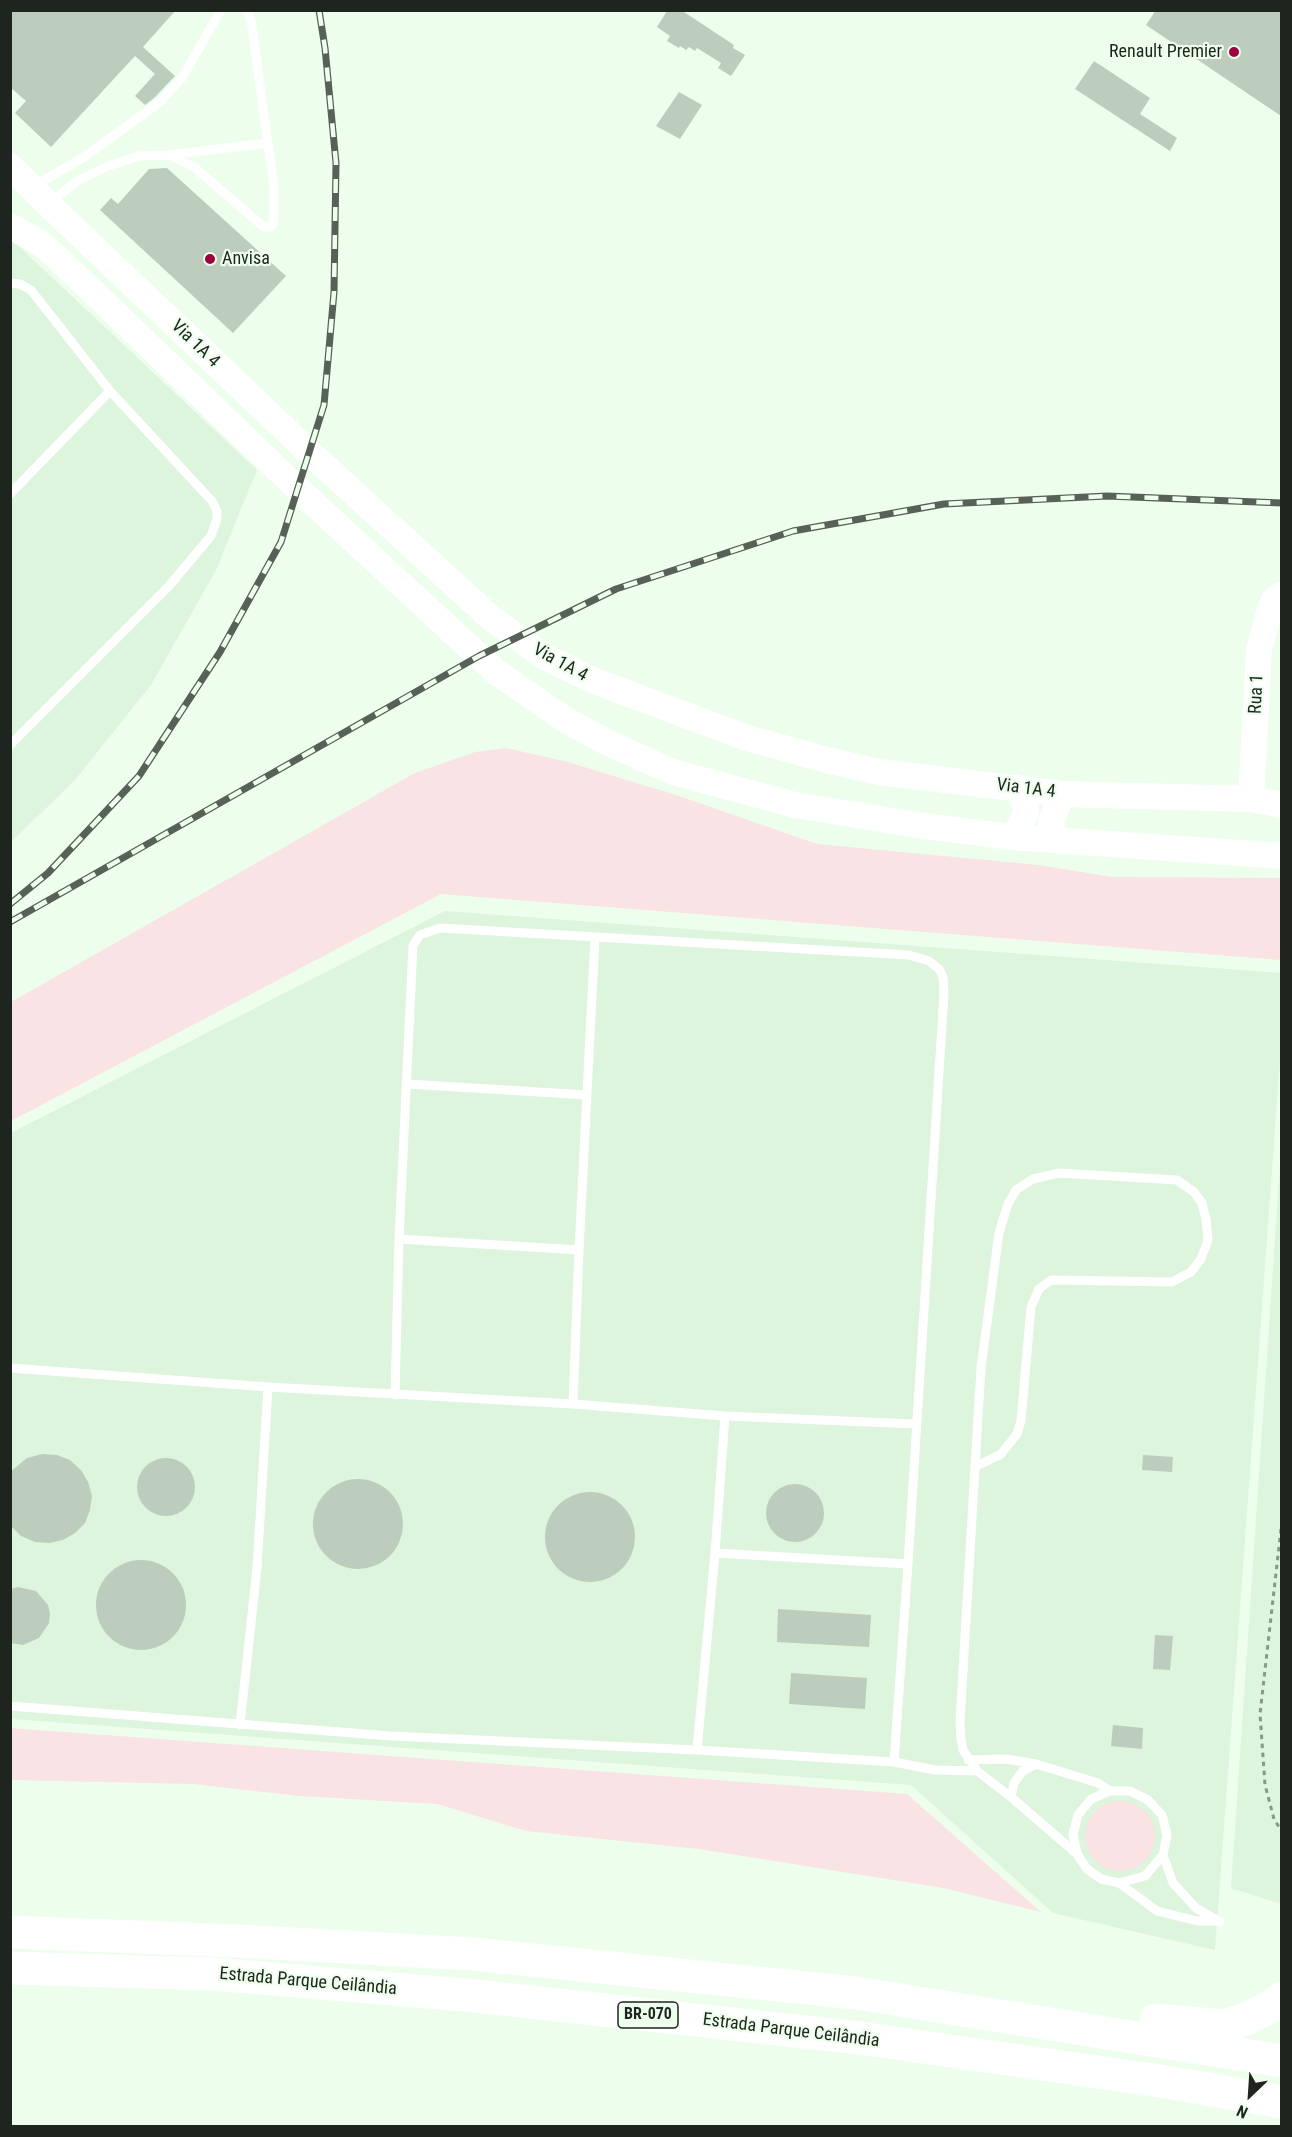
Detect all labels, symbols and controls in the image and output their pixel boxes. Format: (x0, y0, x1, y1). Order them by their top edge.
place label: Renault Premier (1109, 41, 1222, 63)
marker: Renault Premier (1227, 45, 1241, 59)
place label: Anvisa (222, 248, 270, 270)
marker: Anvisa (203, 252, 217, 266)
street label: Via 1A 4 (166, 316, 224, 372)
street label: Via 1A 4 (529, 639, 591, 687)
street label: Rua 1 (1245, 674, 1269, 714)
street label: Via 1A 4 (995, 775, 1057, 803)
street label: Estrada Parque Ceilândia (218, 1963, 398, 2001)
road number: BR-070 (618, 2002, 678, 2028)
street label: Estrada Parque Ceilândia (701, 2009, 881, 2053)
north arrow (1220, 2065, 1280, 2125)
text: N (1234, 2101, 1251, 2122)

